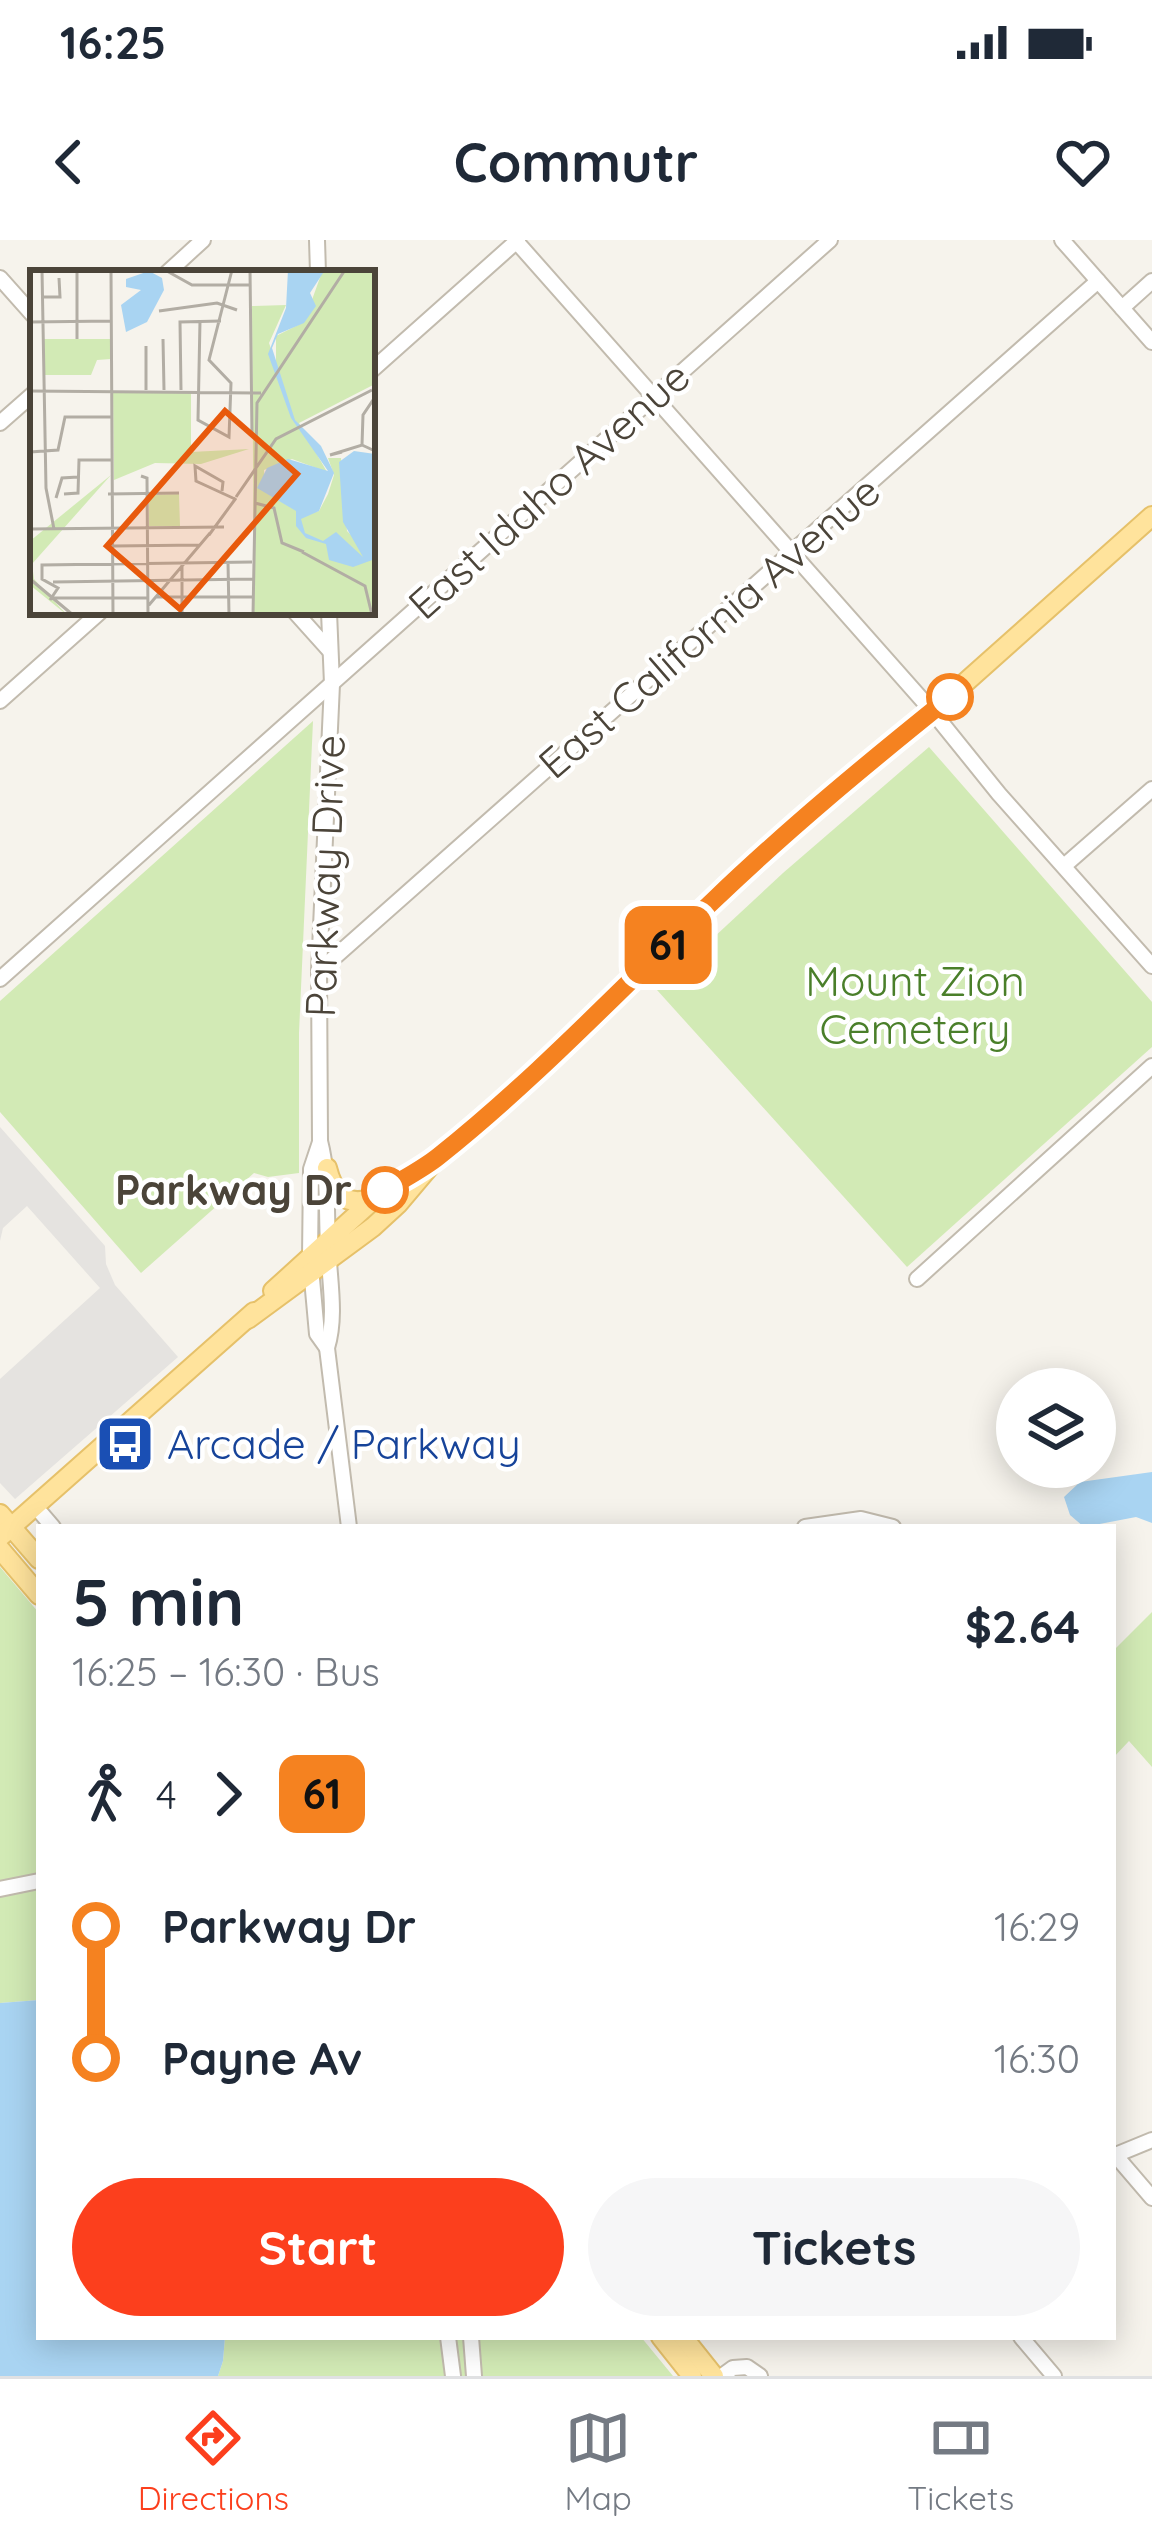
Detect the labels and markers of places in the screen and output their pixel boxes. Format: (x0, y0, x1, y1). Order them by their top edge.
unlabelled marker (928, 675, 972, 719)
place label: Parkway Dr (115, 1163, 352, 1216)
marker: Parkway Dr (363, 1168, 407, 1212)
bus stop icon: Arcade / Parkway (94, 1413, 156, 1475)
place label: Arcade / Parkway (167, 1417, 521, 1470)

